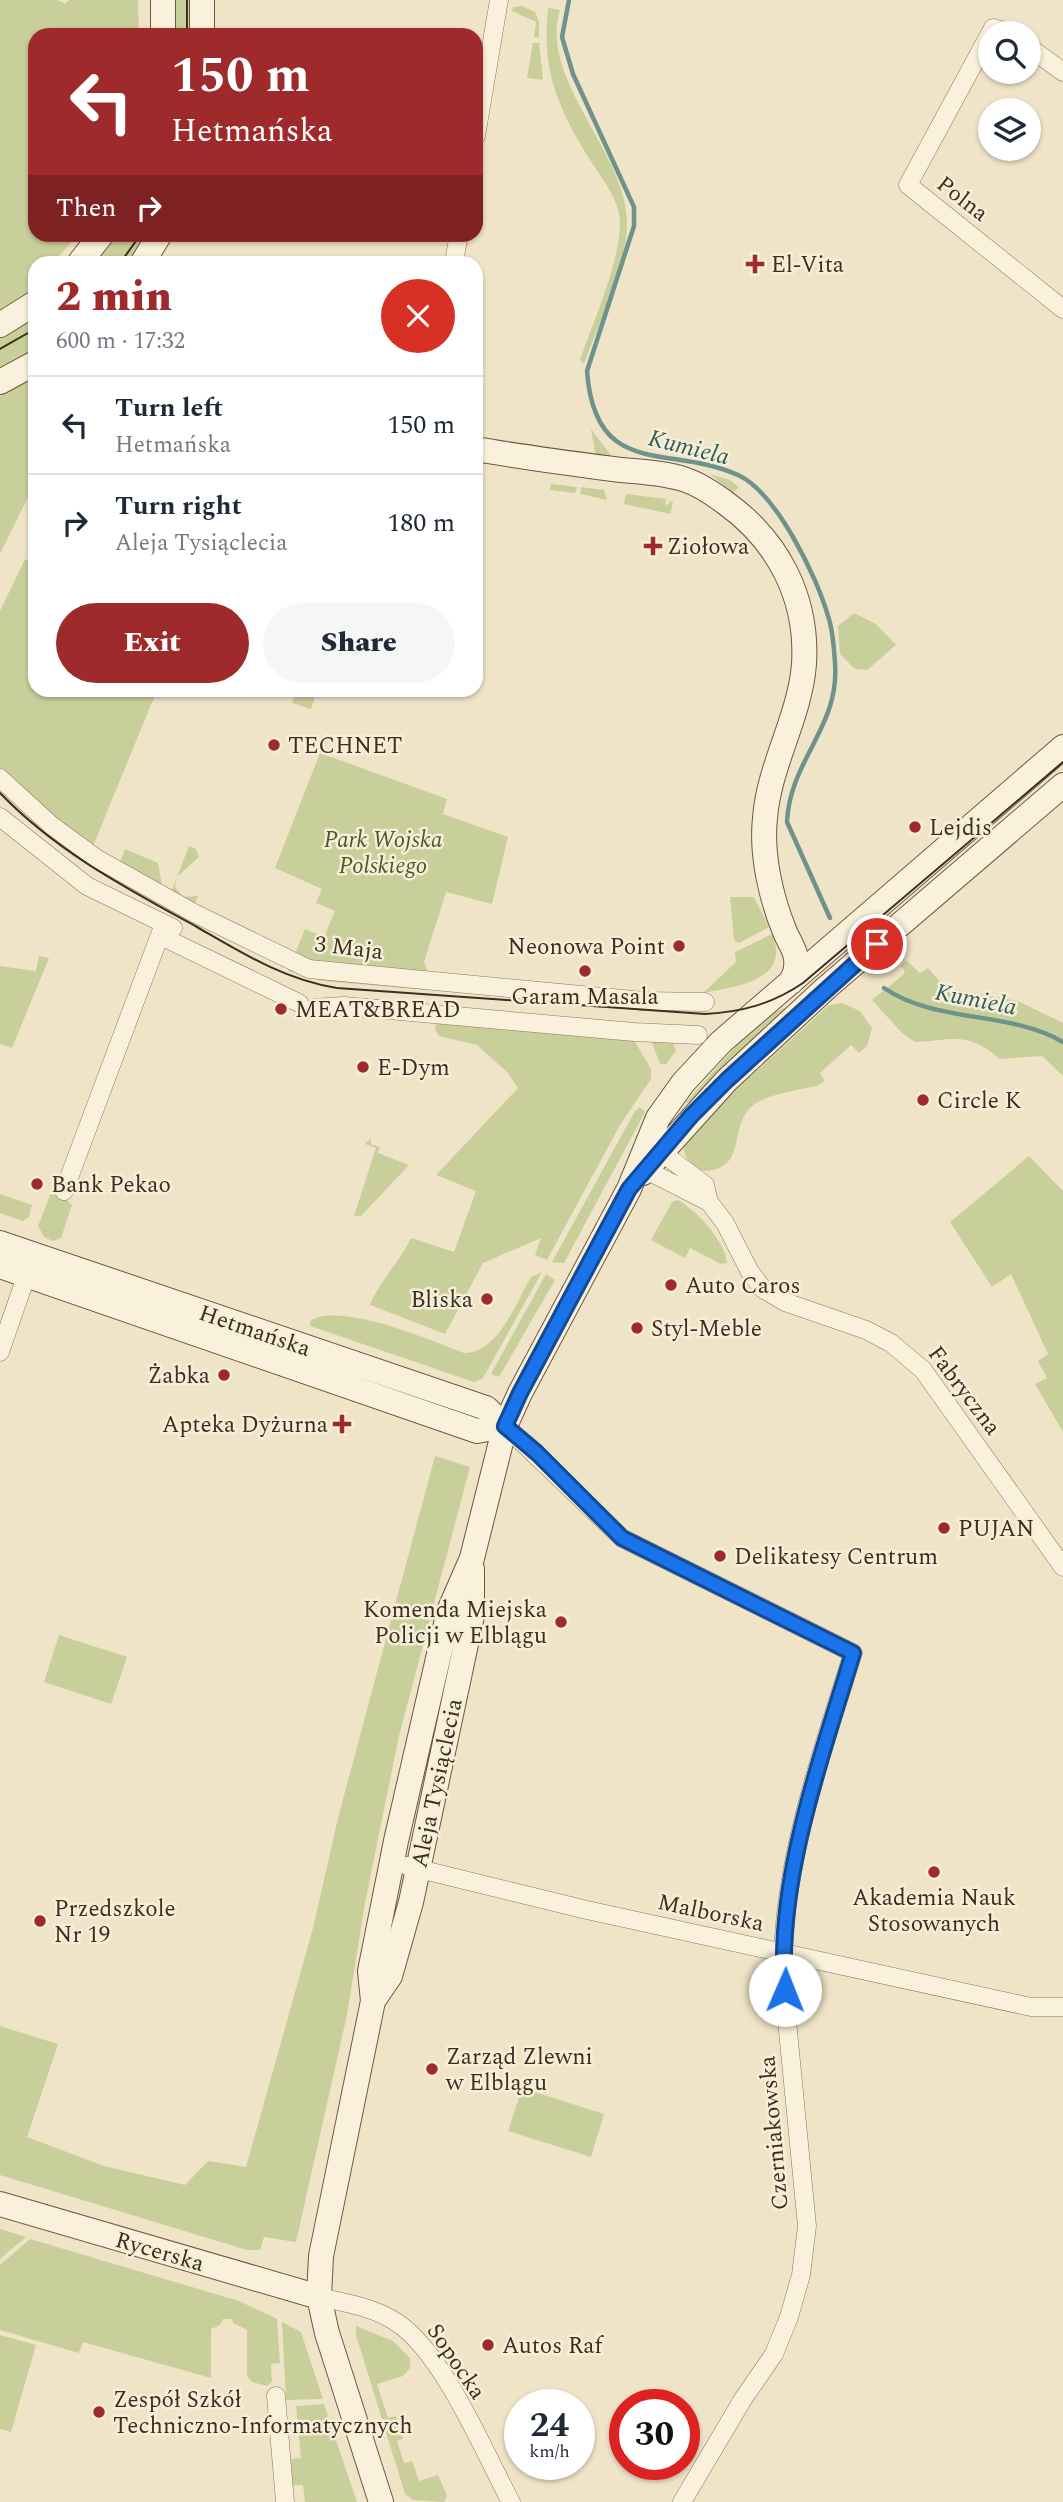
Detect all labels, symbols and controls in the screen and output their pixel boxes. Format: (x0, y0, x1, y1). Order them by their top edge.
map controls (978, 21, 1041, 161)
button: search (978, 21, 1041, 84)
text: 150 m (171, 39, 310, 114)
icon: left (56, 56, 147, 147)
button: layers (978, 98, 1041, 161)
text: Hetmańska (171, 107, 333, 156)
street label: Polna (928, 168, 996, 231)
text: Then (56, 188, 116, 228)
icon: right (130, 189, 168, 227)
place label: El-Vita (771, 248, 844, 283)
marker: El-Vita (745, 254, 765, 274)
text: 2 min (56, 266, 172, 329)
button: close (381, 279, 455, 353)
text: 600 m · 17:32 (56, 324, 185, 359)
text: Turn left (115, 388, 223, 428)
text: 150 m (387, 405, 455, 445)
icon: left (56, 406, 94, 444)
water label: Kumiela (644, 421, 733, 475)
text: Hetmańska (115, 428, 231, 463)
text: Turn right (115, 486, 242, 526)
text: 180 m (387, 503, 455, 543)
icon: right (56, 504, 94, 542)
text: Aleja Tysiąclecia (115, 526, 287, 561)
place label: Ziołowa (667, 530, 749, 565)
marker: Ziołowa (645, 538, 661, 554)
button: Exit (56, 603, 249, 683)
button: Share (263, 603, 455, 683)
place label: TECHNET (288, 729, 402, 764)
marker: TECHNET (266, 737, 282, 753)
place label: Lejdis (929, 811, 992, 846)
marker: Lejdis (907, 819, 923, 835)
park label: Park Wojska Polskiego (324, 823, 443, 884)
pin (847, 914, 907, 974)
icon: arrive (858, 925, 896, 963)
street label: 3 Maja (312, 927, 385, 970)
place label: Neonowa Point (508, 930, 665, 965)
marker: Neonowa Point (671, 938, 687, 954)
marker: Garam Masala (577, 963, 593, 979)
water label: Kumiela (932, 974, 1020, 1026)
place label: Garam Masala (511, 980, 659, 1015)
place label: MEAT&BREAD (295, 993, 461, 1028)
marker: MEAT&BREAD (273, 1001, 289, 1017)
place label: E-Dym (377, 1051, 450, 1086)
marker: E-Dym (355, 1059, 371, 1075)
place label: Circle K (937, 1084, 1022, 1119)
marker: Circle K (915, 1092, 931, 1108)
place label: Bank Pekao (51, 1168, 171, 1203)
marker: Bank Pekao (29, 1176, 45, 1192)
place label: Auto Caros (685, 1269, 800, 1304)
marker: Auto Caros (663, 1277, 679, 1293)
place label: Bliska (410, 1283, 473, 1318)
marker: Bliska (479, 1291, 495, 1307)
street label: Hetmańska (194, 1296, 315, 1367)
place label: Styl-Meble (651, 1312, 762, 1347)
marker: Styl-Meble (629, 1320, 645, 1336)
street label: Fabryczna (918, 1339, 1009, 1443)
place label: Żabka (147, 1359, 210, 1394)
marker: Żabka (216, 1367, 232, 1383)
place label: Apteka Dyżurna (162, 1408, 328, 1443)
marker: Apteka Dyżurna (334, 1416, 350, 1432)
place label: PUJAN (958, 1512, 1035, 1547)
marker: PUJAN (936, 1520, 952, 1536)
place label: Delikatesy Centrum (734, 1540, 938, 1575)
marker: Delikatesy Centrum (712, 1548, 728, 1564)
place label: Komenda Miejska Policji w Elblągu (363, 1593, 547, 1654)
marker: Komenda Miejska Policji w Elblągu (553, 1614, 569, 1630)
street label: Aleja Tysiąclecia (402, 1695, 473, 1871)
marker: Akademia Nauk Stosowanych (926, 1864, 942, 1880)
place label: Akademia Nauk Stosowanych (852, 1881, 1016, 1942)
street label: Malborska (654, 1885, 767, 1942)
place label: Przedszkole Nr 19 (54, 1892, 176, 1953)
marker: Przedszkole Nr 19 (32, 1913, 48, 1929)
position arrow (748, 1953, 822, 2027)
place label: Zarząd Zlewni w Elblągu (445, 2040, 593, 2101)
street label: Czerniakowska (750, 2054, 799, 2211)
marker: Zarząd Zlewni w Elblągu (424, 2061, 440, 2077)
street label: Rycerska (111, 2223, 208, 2282)
street label: Sopocka (417, 2317, 494, 2407)
place label: Autos Raf (502, 2329, 604, 2364)
marker: Autos Raf (480, 2337, 496, 2353)
place label: Zespół Szkół Techniczno-Informatycznych (113, 2383, 413, 2444)
speed limit sign: 30 (609, 2389, 700, 2480)
text: 24 (530, 2399, 569, 2452)
marker: Zespół Szkół Techniczno-Informatycznych (91, 2404, 107, 2420)
text: km/h (529, 2438, 570, 2465)

